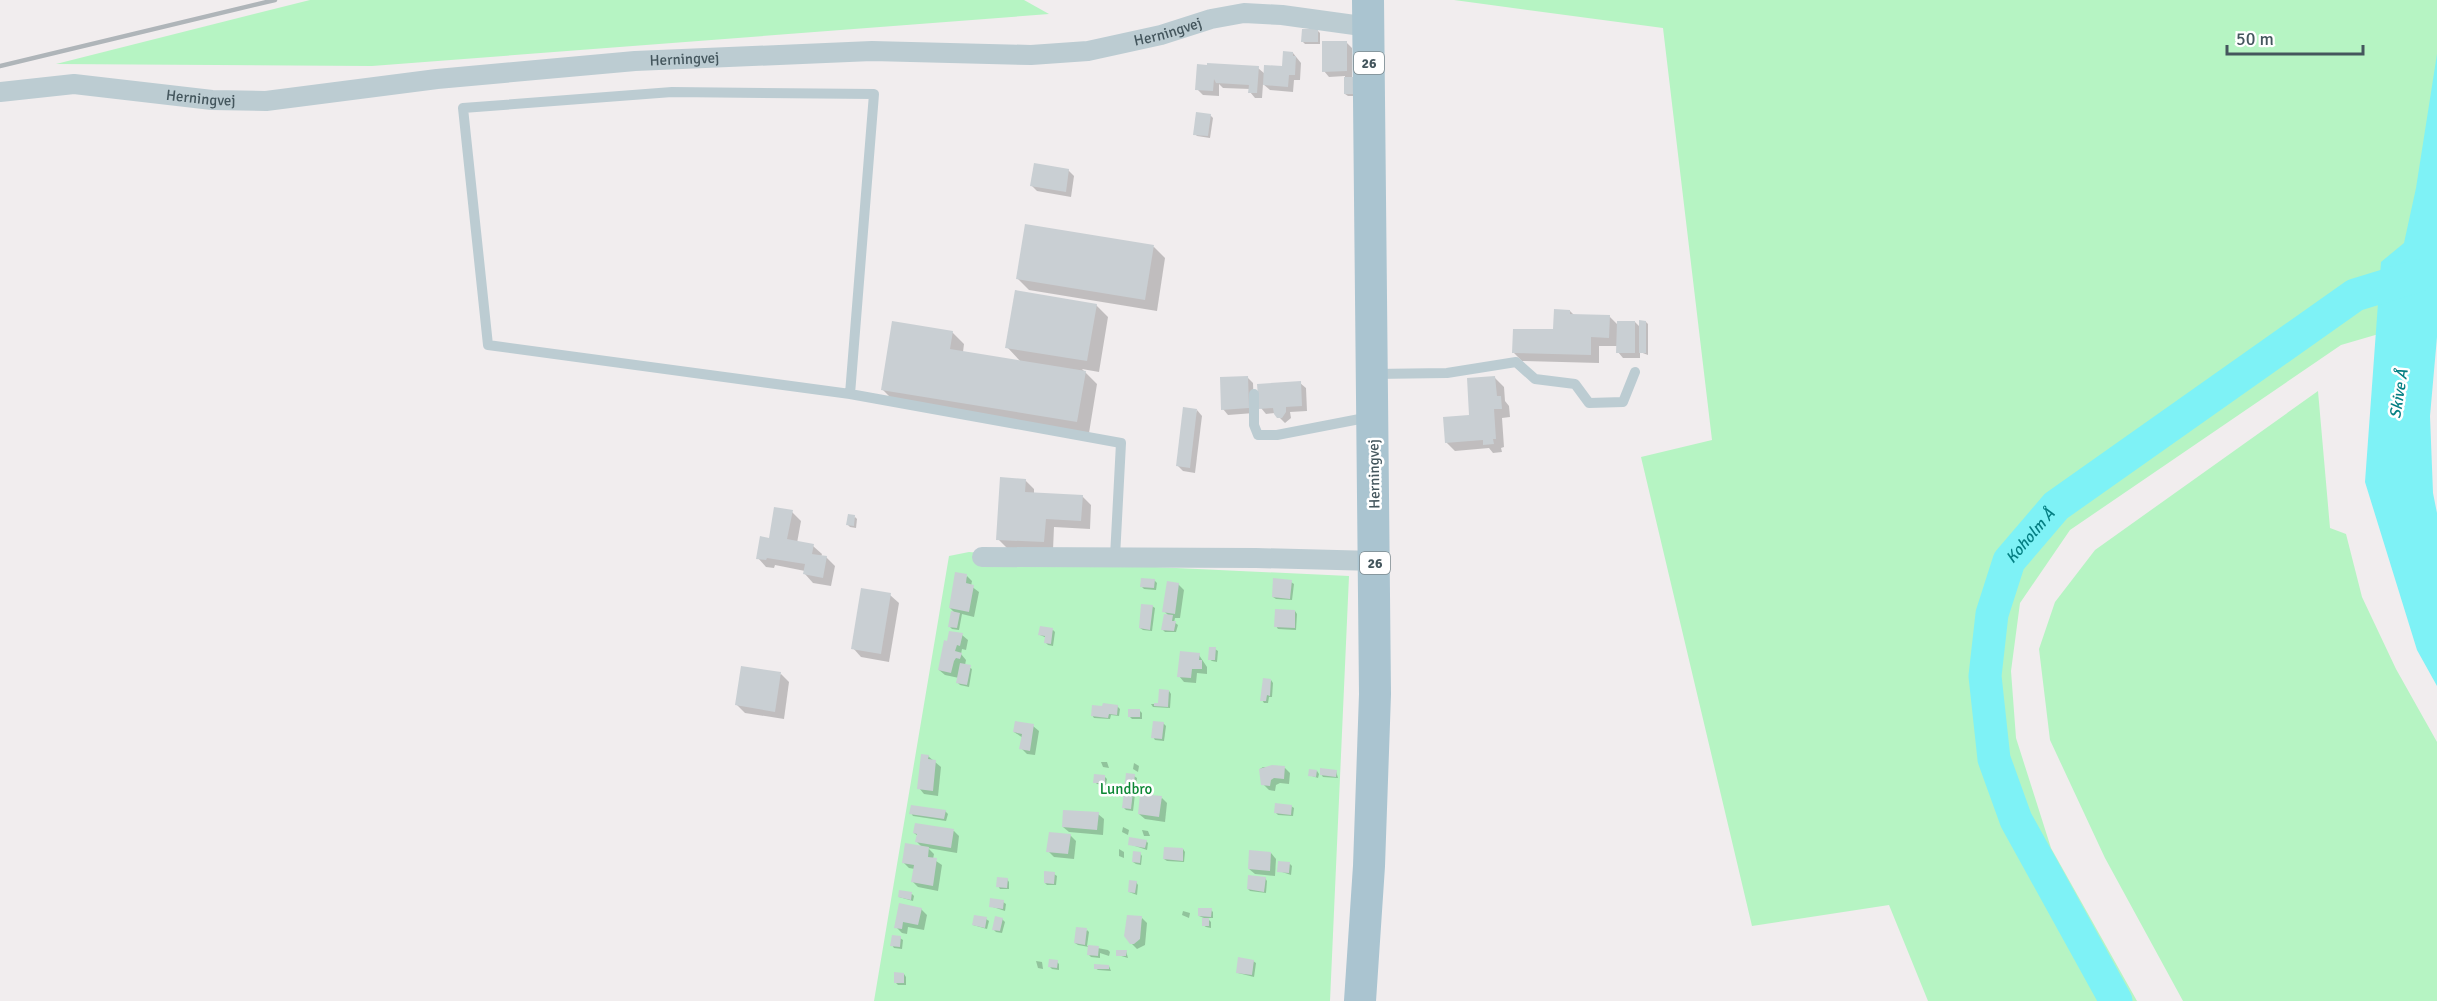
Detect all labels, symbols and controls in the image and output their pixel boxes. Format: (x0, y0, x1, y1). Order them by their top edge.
street label: Herningvej (1132, 14, 1204, 50)
scale bar (2227, 18, 2364, 56)
text: 50 m (2236, 28, 2274, 50)
street label: Herningvej (649, 48, 720, 69)
road number: 26 (1354, 52, 1384, 74)
street label: Herningvej (165, 86, 236, 109)
water label: Skive Å (2385, 367, 2413, 420)
street label: Herningvej (1364, 439, 1384, 509)
water label: Koholm Å (2001, 504, 2060, 567)
road number: 26 (1360, 552, 1390, 574)
park label: Lundbro (1100, 780, 1153, 798)

